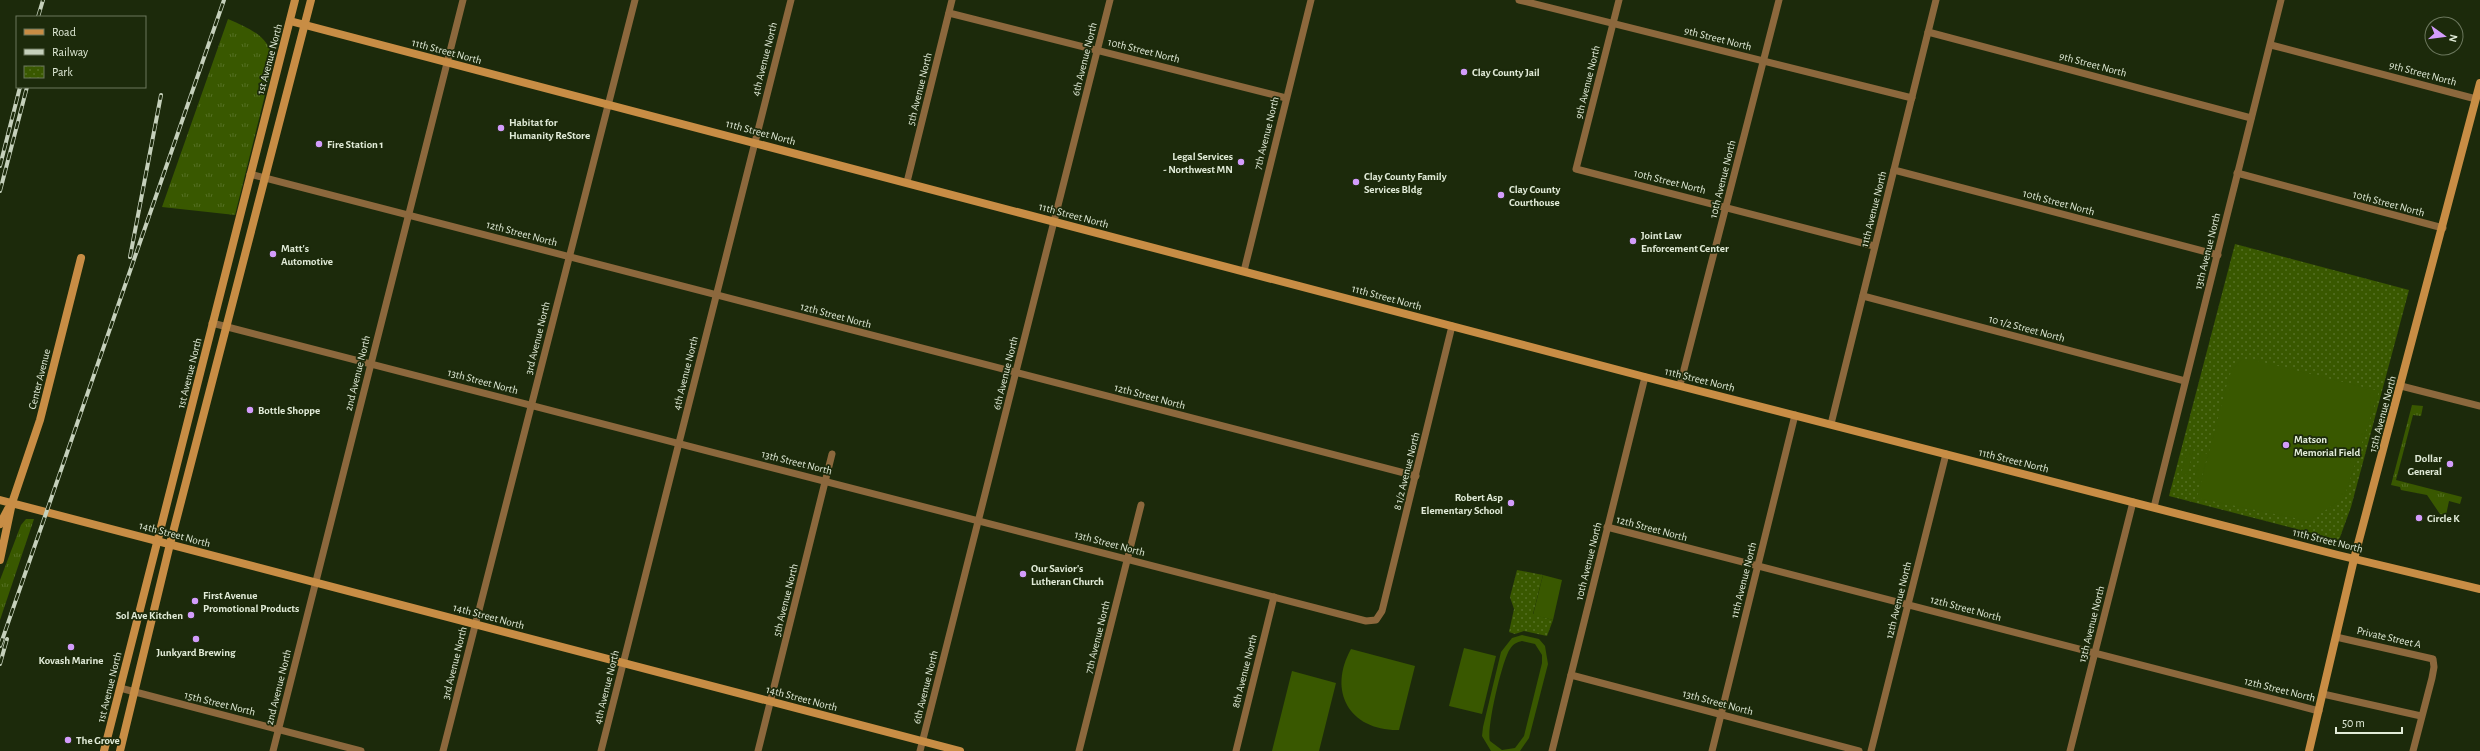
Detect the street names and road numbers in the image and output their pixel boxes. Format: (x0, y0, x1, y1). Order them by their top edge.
street label: 4th Avenue North (750, 21, 779, 97)
street label: 6th Avenue North (1070, 21, 1099, 97)
street label: 1st Avenue North (255, 23, 284, 96)
street label: 9th Street North (1683, 25, 1753, 52)
street label: 10th Street North (1107, 36, 1181, 65)
street label: 11th Street North (411, 37, 483, 66)
street label: 9th Avenue North (1573, 44, 1602, 120)
street label: 9th Street North (2058, 50, 2128, 79)
street label: 5th Avenue North (905, 51, 934, 127)
street label: 9th Street North (2388, 59, 2458, 88)
street label: 7th Avenue North (1252, 95, 1281, 171)
street label: 11th Street North (725, 118, 797, 147)
street label: 10th Avenue North (1707, 139, 1737, 219)
street label: 10th Street North (1633, 167, 1707, 196)
street label: 11th Avenue North (1859, 170, 1888, 248)
street label: 10th Street North (2022, 188, 2096, 217)
street label: 10th Street North (2352, 189, 2426, 218)
street label: 11th Street North (1038, 201, 1110, 230)
street label: 13th Avenue North (2193, 212, 2222, 291)
street label: 12th Street North (485, 219, 559, 248)
street label: 11th Street North (1351, 283, 1423, 312)
street label: 3rd Avenue North (523, 300, 552, 376)
street label: 12th Street North (799, 301, 873, 330)
street label: 10 1/2 Street North (1988, 313, 2066, 344)
street label: 2nd Avenue North (343, 334, 372, 412)
street label: 4th Avenue North (671, 335, 700, 411)
street label: 6th Avenue North (991, 335, 1020, 411)
street label: 1st Avenue North (175, 337, 204, 410)
street label: Center Avenue (27, 348, 52, 411)
street label: 11th Street North (1664, 365, 1736, 393)
street label: 13th Street North (446, 367, 519, 396)
street label: 15th Avenue North (2367, 375, 2398, 454)
street label: 12th Street North (1113, 382, 1187, 411)
street label: 8 1/2 Avenue North (1391, 431, 1422, 511)
street label: 11th Street North (1978, 446, 2050, 474)
street label: 13th Street North (760, 448, 833, 477)
street label: 12th Street North (1615, 514, 1689, 543)
street label: 14th Street North (138, 520, 212, 549)
street label: 10th Avenue North (1573, 521, 1603, 601)
street label: 11th Street North (2292, 526, 2364, 554)
street label: 13th Street North (1073, 529, 1146, 558)
street label: 11th Avenue North (1729, 541, 1758, 619)
street label: 12th Avenue North (1884, 560, 1913, 640)
street label: 5th Avenue North (771, 562, 800, 638)
street label: 13th Avenue North (2077, 585, 2106, 664)
street label: 12th Street North (1929, 594, 2003, 623)
street label: 7th Avenue North (1083, 599, 1112, 675)
street label: 14th Street North (452, 602, 526, 631)
street label: 3rd Avenue North (440, 625, 469, 701)
street label: Private Street A (2356, 625, 2423, 650)
street label: 8th Avenue North (1230, 633, 1259, 709)
street label: 2nd Avenue North (264, 648, 293, 726)
street label: 4th Avenue North (592, 649, 621, 725)
street label: 6th Avenue North (911, 649, 940, 725)
street label: 1st Avenue North (95, 651, 124, 724)
street label: 12th Street North (2243, 675, 2317, 704)
street label: 14th Street North (765, 684, 839, 713)
street label: 13th Street North (1681, 688, 1754, 717)
street label: 15th Street North (183, 689, 256, 718)

